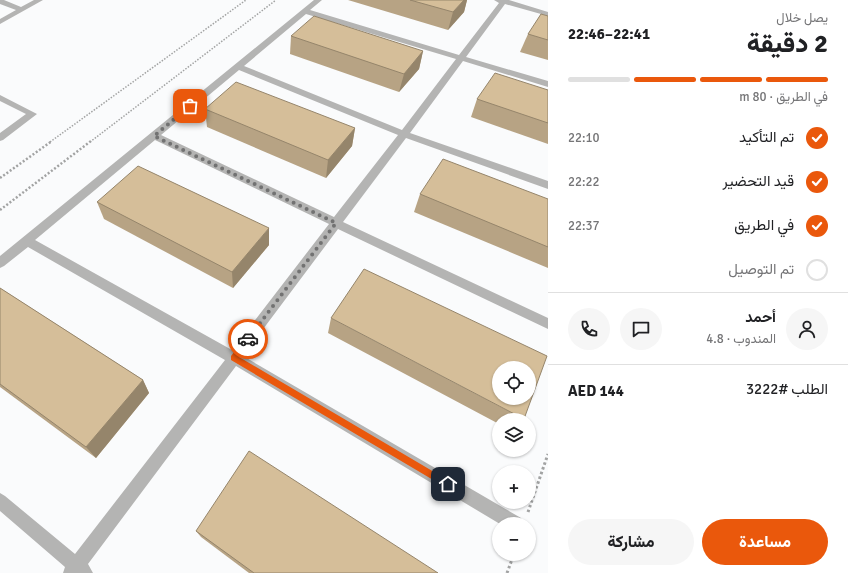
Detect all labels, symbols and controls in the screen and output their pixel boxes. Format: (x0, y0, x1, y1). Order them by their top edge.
text: يصل خلال (776, 10, 828, 26)
text: 22:41–22:46 (568, 25, 650, 43)
text: 2 دقيقة (747, 28, 828, 60)
pin (173, 89, 207, 123)
text: في الطريق · 80 m (739, 89, 828, 105)
icon: bag (179, 95, 201, 117)
icon: check (806, 127, 828, 149)
text: تم التأكيد (739, 128, 794, 146)
text: 22:10 (568, 130, 600, 146)
icon: check (806, 171, 828, 193)
text: قيد التحضير (722, 172, 794, 190)
text: 22:22 (568, 174, 600, 190)
icon: check (806, 215, 828, 237)
text: في الطريق (734, 216, 794, 234)
text: 22:37 (568, 218, 600, 234)
text: تم التوصيل (728, 260, 794, 278)
button: phone (568, 308, 610, 350)
button: chat (620, 308, 662, 350)
text: أحمد (745, 308, 776, 326)
button: person (786, 308, 828, 350)
courier (228, 319, 268, 359)
icon: car (237, 328, 259, 350)
text: المندوب · 4.8 (706, 331, 776, 347)
map controls (492, 361, 536, 561)
button: locate (492, 361, 536, 405)
text: الطلب #3222 (746, 380, 828, 398)
text: AED 144 (568, 382, 624, 400)
button: layers (492, 413, 536, 457)
button: + (492, 465, 536, 509)
pin (431, 467, 465, 501)
icon: home (437, 473, 459, 495)
button: − (492, 517, 536, 561)
button: مشاركة (568, 519, 694, 565)
button: مساعدة (702, 519, 828, 565)

